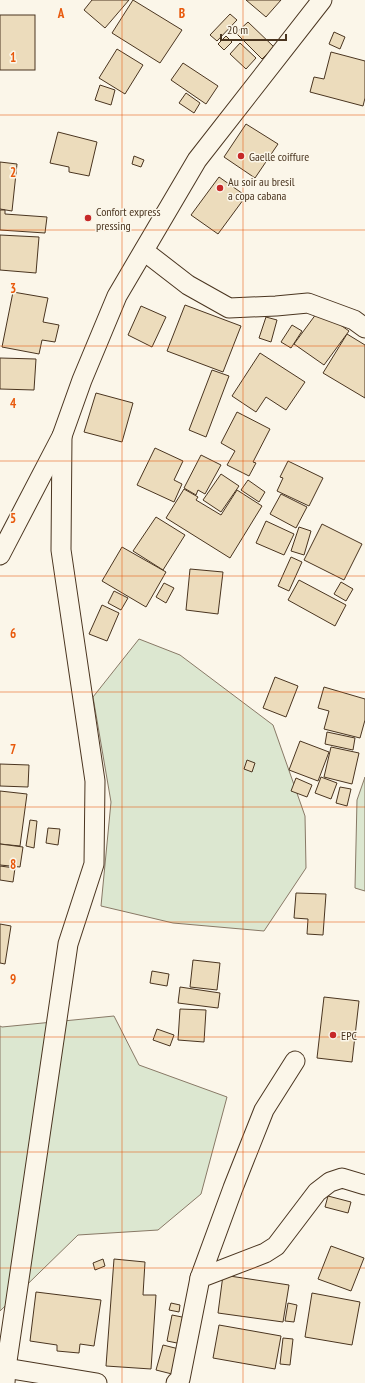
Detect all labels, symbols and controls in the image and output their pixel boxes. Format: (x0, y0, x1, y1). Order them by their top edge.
text: A (57, 5, 65, 22)
text: B (179, 5, 185, 22)
scale bar (221, 16, 286, 42)
text: 20 m (227, 22, 248, 37)
text: 1 (10, 49, 16, 66)
place label: Gaelle coiffure (249, 149, 309, 164)
marker: Gaelle coiffure (236, 151, 246, 161)
text: 2 (10, 164, 16, 181)
place label: Au soir au bresil a copa cabana (228, 174, 295, 203)
marker: Au soir au bresil a copa cabana (215, 183, 225, 193)
place label: Confort express pressing (96, 204, 160, 233)
marker: Confort express pressing (83, 213, 93, 223)
text: 3 (10, 280, 16, 297)
text: 4 (10, 395, 17, 412)
text: 5 (10, 510, 16, 527)
text: 6 (10, 625, 16, 642)
text: 7 (10, 741, 16, 758)
text: 8 (10, 856, 16, 873)
text: 9 (10, 971, 16, 988)
place label: EPC (341, 1028, 357, 1043)
marker: EPC (328, 1030, 338, 1040)

